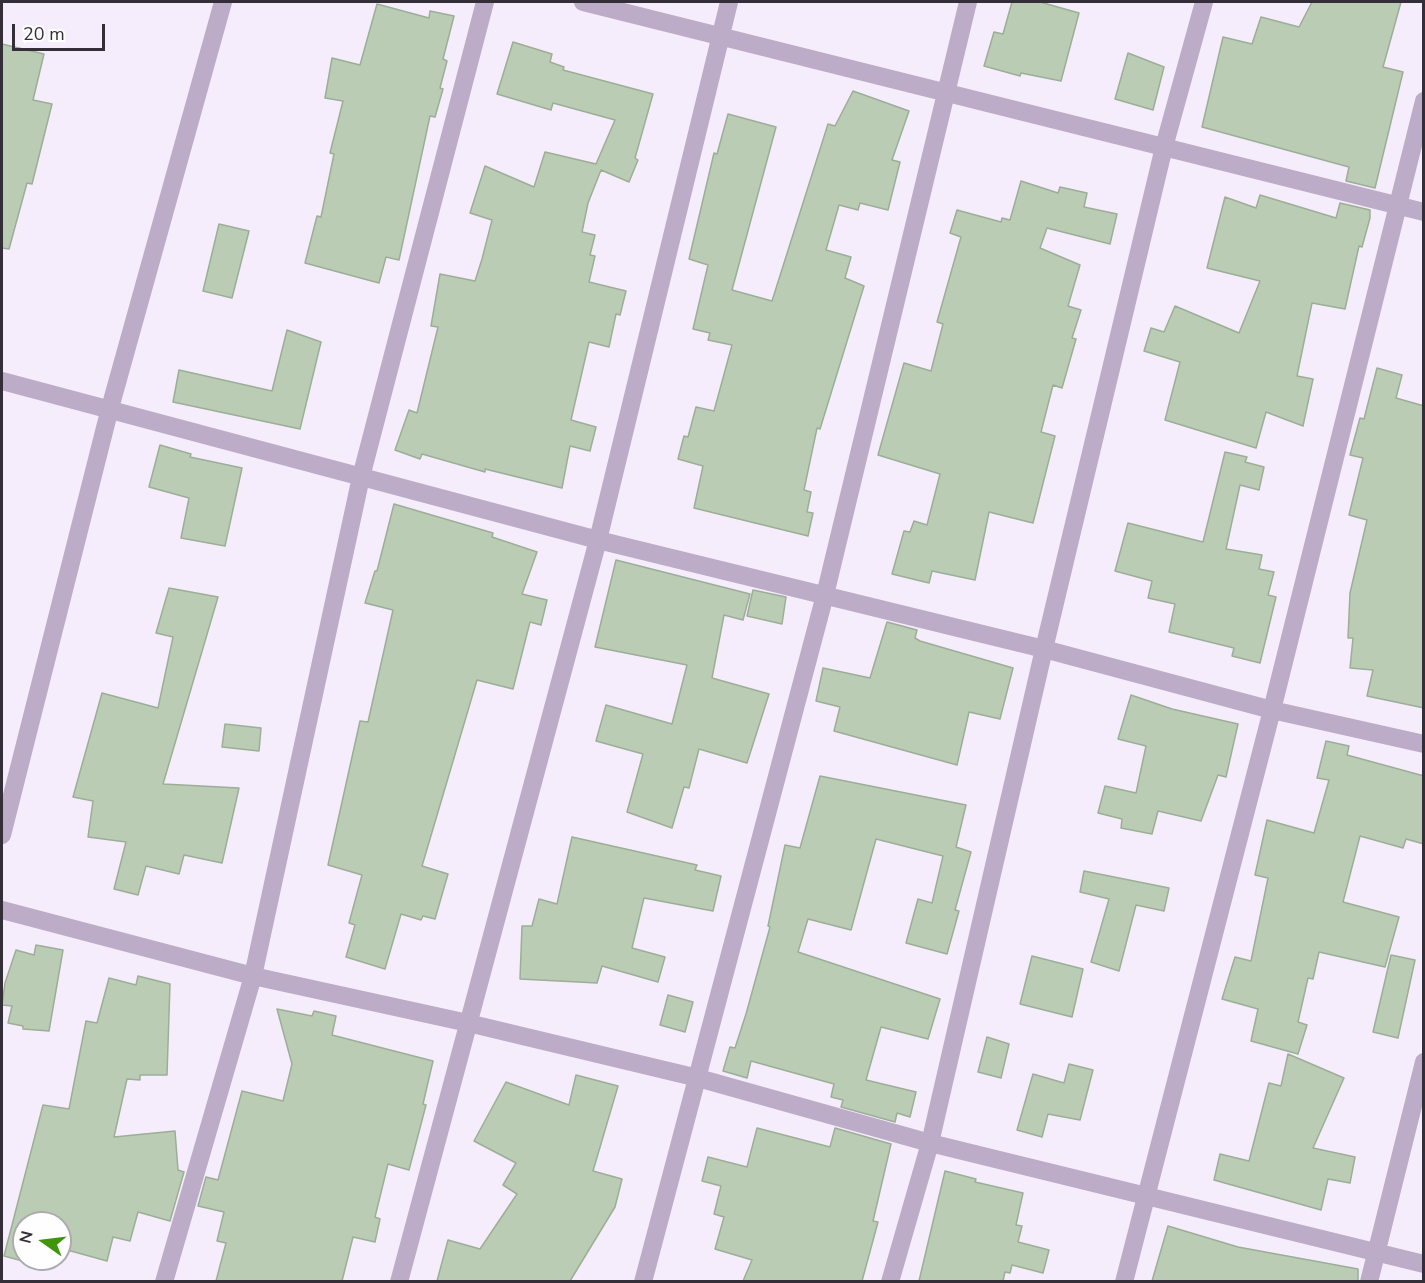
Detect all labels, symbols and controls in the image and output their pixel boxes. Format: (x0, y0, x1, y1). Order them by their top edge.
scale bar (15, 12, 108, 50)
text: 20 m (23, 22, 65, 46)
north arrow (12, 1211, 72, 1271)
text: N (14, 1229, 39, 1246)

